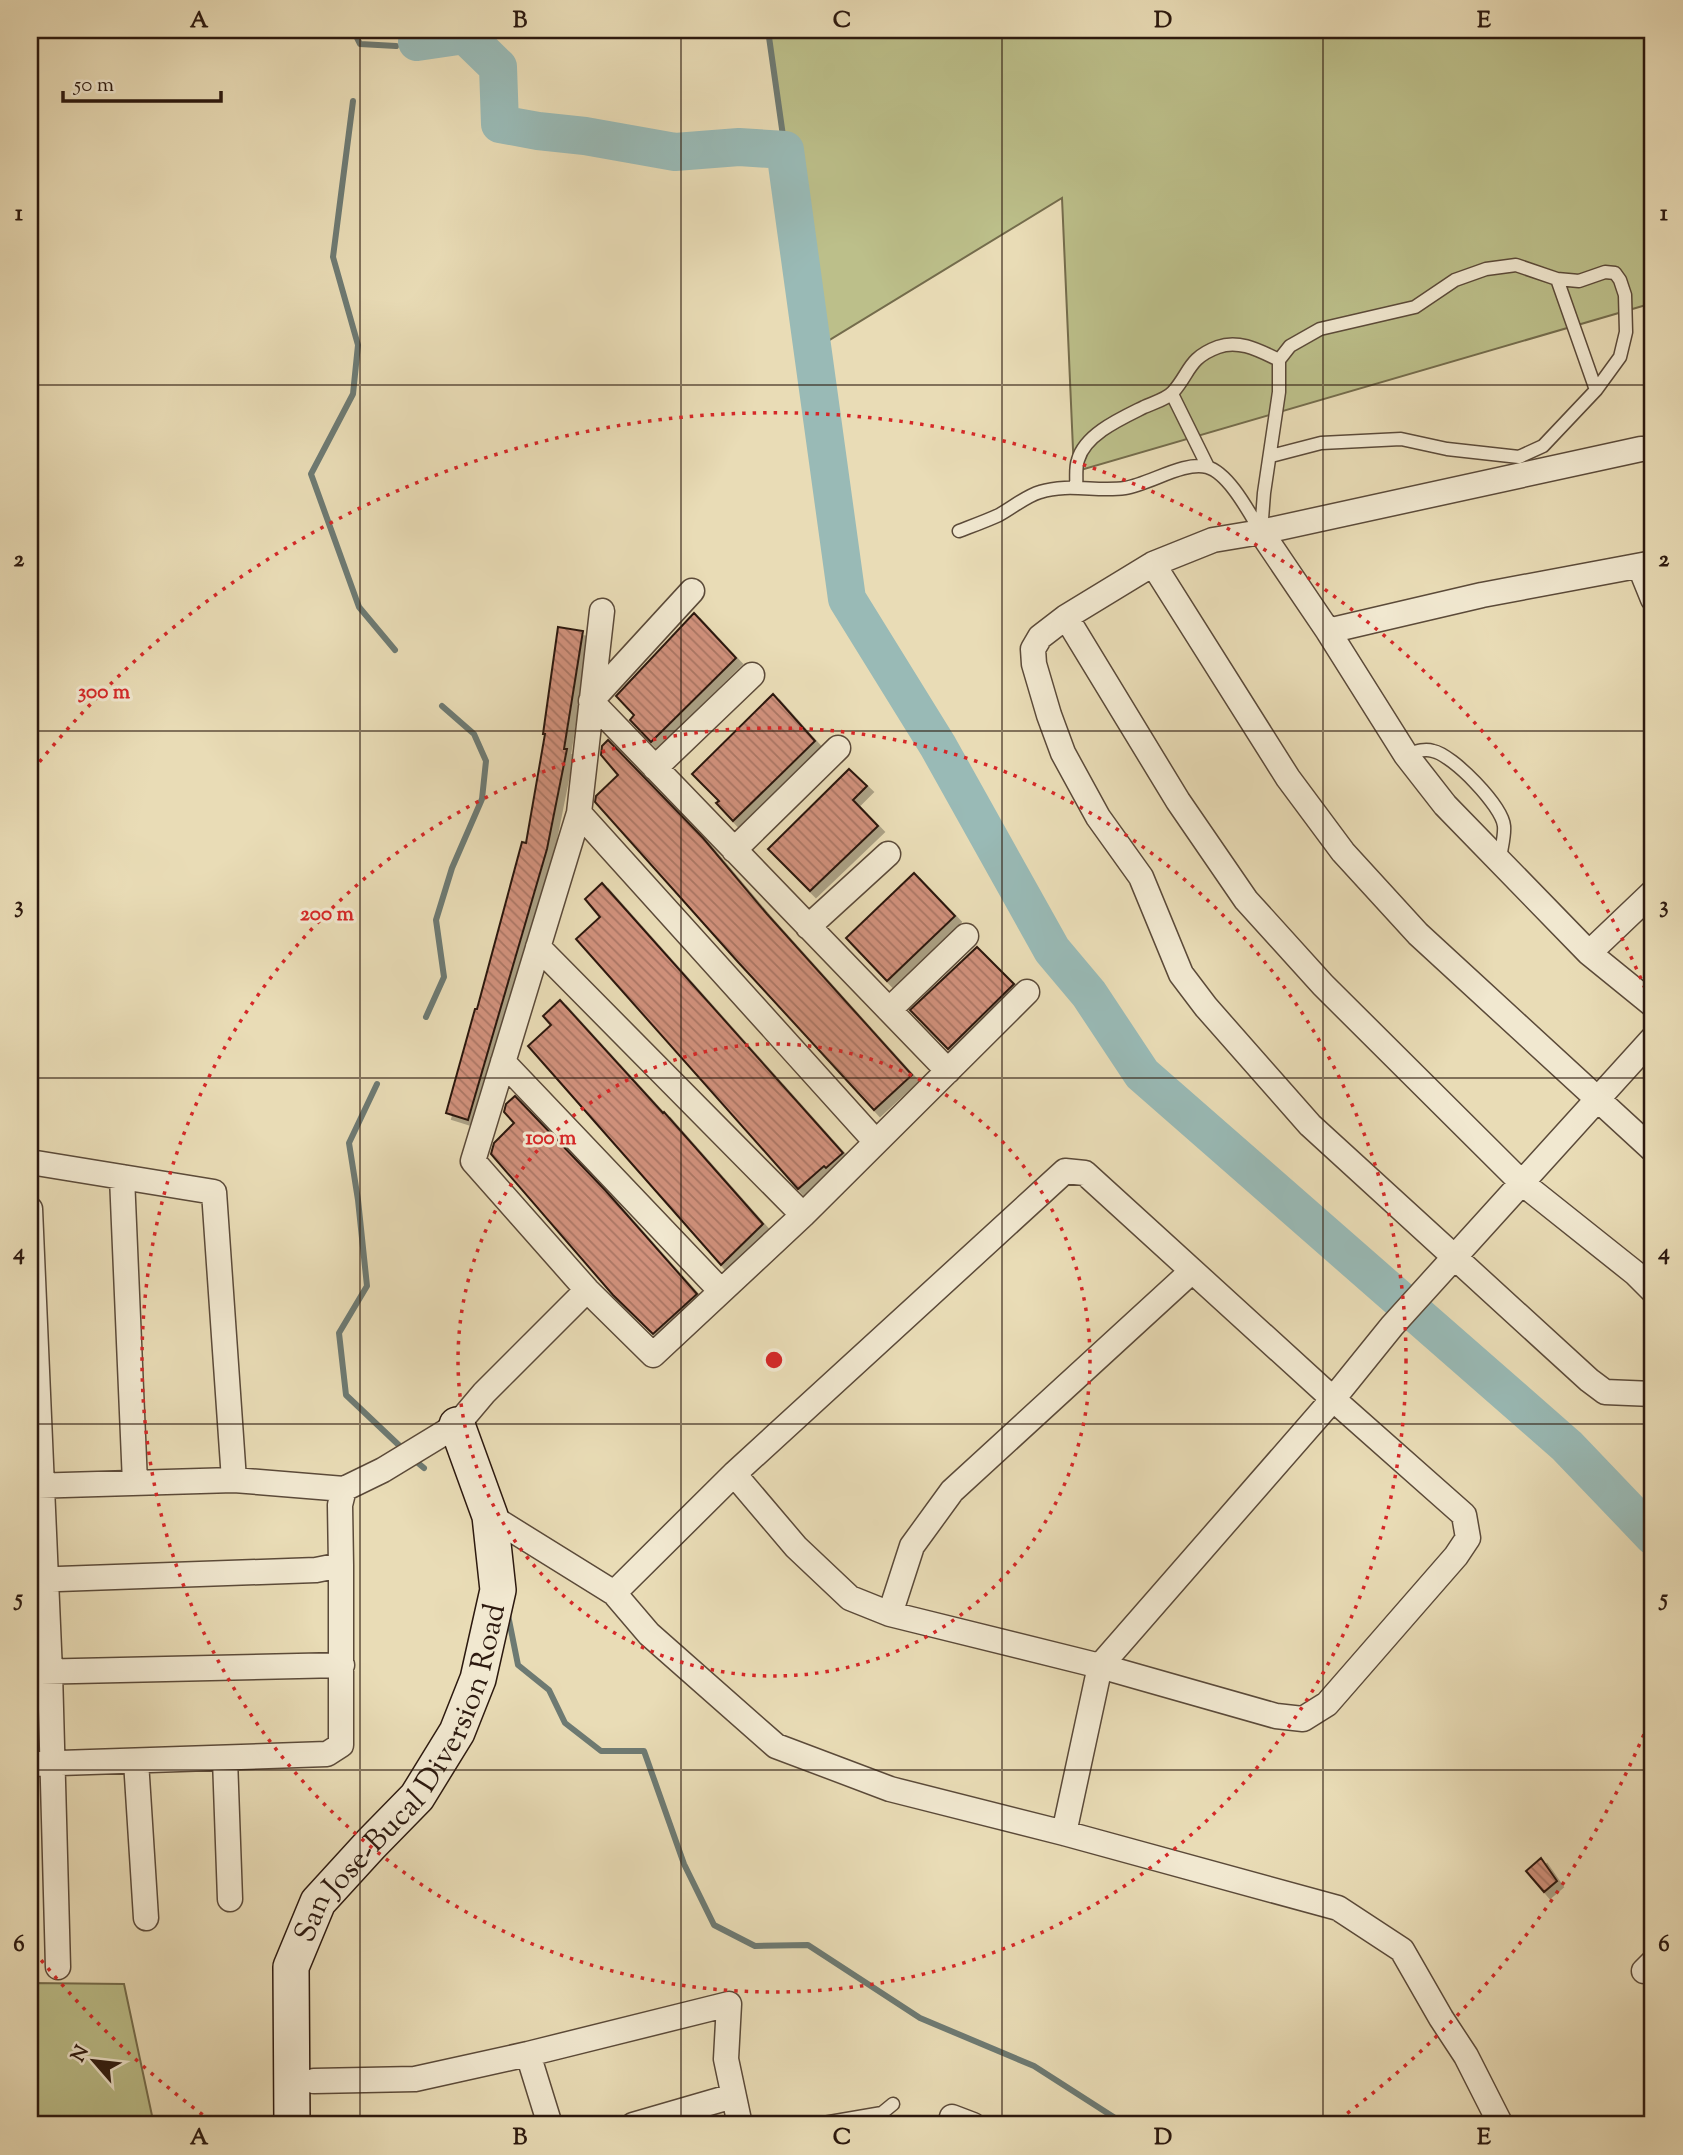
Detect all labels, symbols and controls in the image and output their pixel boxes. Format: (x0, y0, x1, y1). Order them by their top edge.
text: A (190, 5, 209, 38)
text: B (513, 5, 528, 38)
text: C (833, 5, 851, 38)
text: D (1154, 5, 1172, 38)
text: E (1477, 5, 1491, 38)
scale bar (63, 60, 220, 104)
text: 50 m (73, 71, 114, 101)
text: 1 (15, 198, 23, 231)
text: 1 (1660, 198, 1668, 231)
text: 2 (14, 544, 25, 577)
text: 2 (1659, 544, 1670, 577)
text: 300 m (78, 678, 131, 708)
text: 3 (14, 890, 24, 923)
text: 3 (1659, 890, 1669, 923)
text: 200 m (300, 900, 355, 930)
text: 100 m (526, 1124, 577, 1154)
text: 4 (12, 1237, 25, 1270)
text: 4 (1657, 1237, 1670, 1270)
centre of rings (762, 1348, 786, 1372)
text: 5 (13, 1583, 23, 1616)
text: 5 (1658, 1583, 1668, 1616)
street label: San Jose-Bucal Diversion Road (285, 1600, 518, 1949)
text: 6 (13, 1929, 25, 1962)
text: 6 (1658, 1929, 1670, 1962)
north arrow (60, 2025, 130, 2096)
text: N (66, 2041, 97, 2067)
text: A (190, 2122, 209, 2155)
text: B (513, 2122, 528, 2155)
text: C (833, 2122, 851, 2155)
text: D (1154, 2122, 1172, 2155)
text: E (1477, 2122, 1491, 2155)

